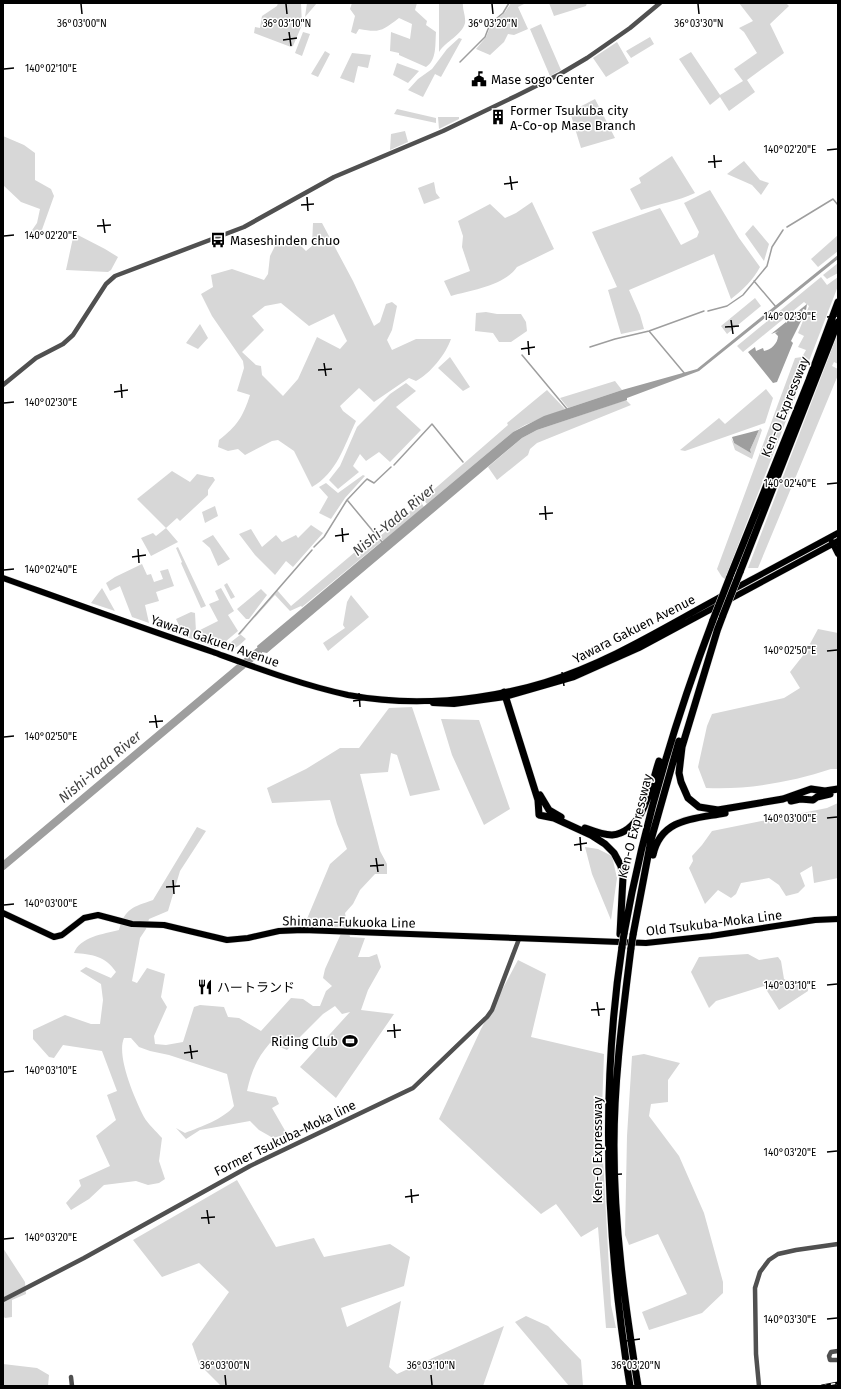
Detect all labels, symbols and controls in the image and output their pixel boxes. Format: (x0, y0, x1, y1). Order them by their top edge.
text: 36°03'00"N (57, 18, 107, 30)
text: 36°03'10"N (263, 18, 311, 30)
text: 36°03'20"N (468, 18, 518, 30)
text: 36°03'30"N (674, 18, 724, 30)
text: 140°02'10"E (25, 63, 77, 75)
public building icon: Mase sogo Center (470, 70, 488, 88)
place label: Mase sogo Center (491, 72, 594, 87)
place label: Former Tsukuba city A-Co-op Mase Branch (510, 103, 636, 133)
building icon: Former Tsukuba city A-Co-op Mase Branch (489, 108, 507, 126)
text: 140°02'20"E (764, 144, 816, 156)
text: 140°02'20"E (25, 230, 77, 242)
bus stop icon: Maseshinden chuo (209, 231, 227, 249)
place label: Maseshinden chuo (230, 233, 340, 248)
text: 140°02'30"E (764, 311, 816, 323)
street label: Ken-O Expressway (758, 354, 812, 459)
text: 140°02'30"E (25, 397, 77, 409)
text: 140°02'40"E (764, 478, 816, 490)
water label: Nishi-Yada River (349, 480, 439, 560)
text: 140°02'40"E (25, 564, 77, 576)
street label: Yawara Gakuen Avenue (570, 592, 698, 666)
street label: Yawara Gakuen Avenue (149, 612, 281, 670)
text: 140°02'50"E (764, 645, 816, 657)
water label: Nishi-Yada River (55, 727, 145, 807)
text: 140°02'50"E (25, 731, 77, 743)
street label: Ken-O Expressway (615, 772, 655, 880)
text: 140°03'00"E (763, 813, 817, 825)
text: 140°03'00"E (24, 898, 78, 910)
street label: Old Tsukuba-Moka Line (645, 907, 783, 939)
street label: Shimana-Fukuoka Line (282, 913, 416, 931)
restaurant icon: ハートランド (196, 978, 214, 996)
place label: ハートランド (217, 980, 295, 995)
text: 140°03'10"E (764, 980, 816, 992)
sports icon: Riding Club (341, 1032, 359, 1050)
place label: Riding Club (271, 1034, 338, 1049)
text: 140°03'10"E (25, 1065, 77, 1077)
street label: Ken-O Expressway (590, 1096, 605, 1203)
street label: Former Tsukuba-Moka line (212, 1097, 358, 1179)
text: 140°03'20"E (764, 1147, 816, 1159)
text: 140°03'20"E (25, 1232, 77, 1244)
text: 140°03'30"E (764, 1314, 816, 1326)
text: 36°03'00"N (200, 1360, 250, 1372)
text: 36°03'10"N (407, 1360, 455, 1372)
text: 36°03'20"N (611, 1360, 661, 1372)

